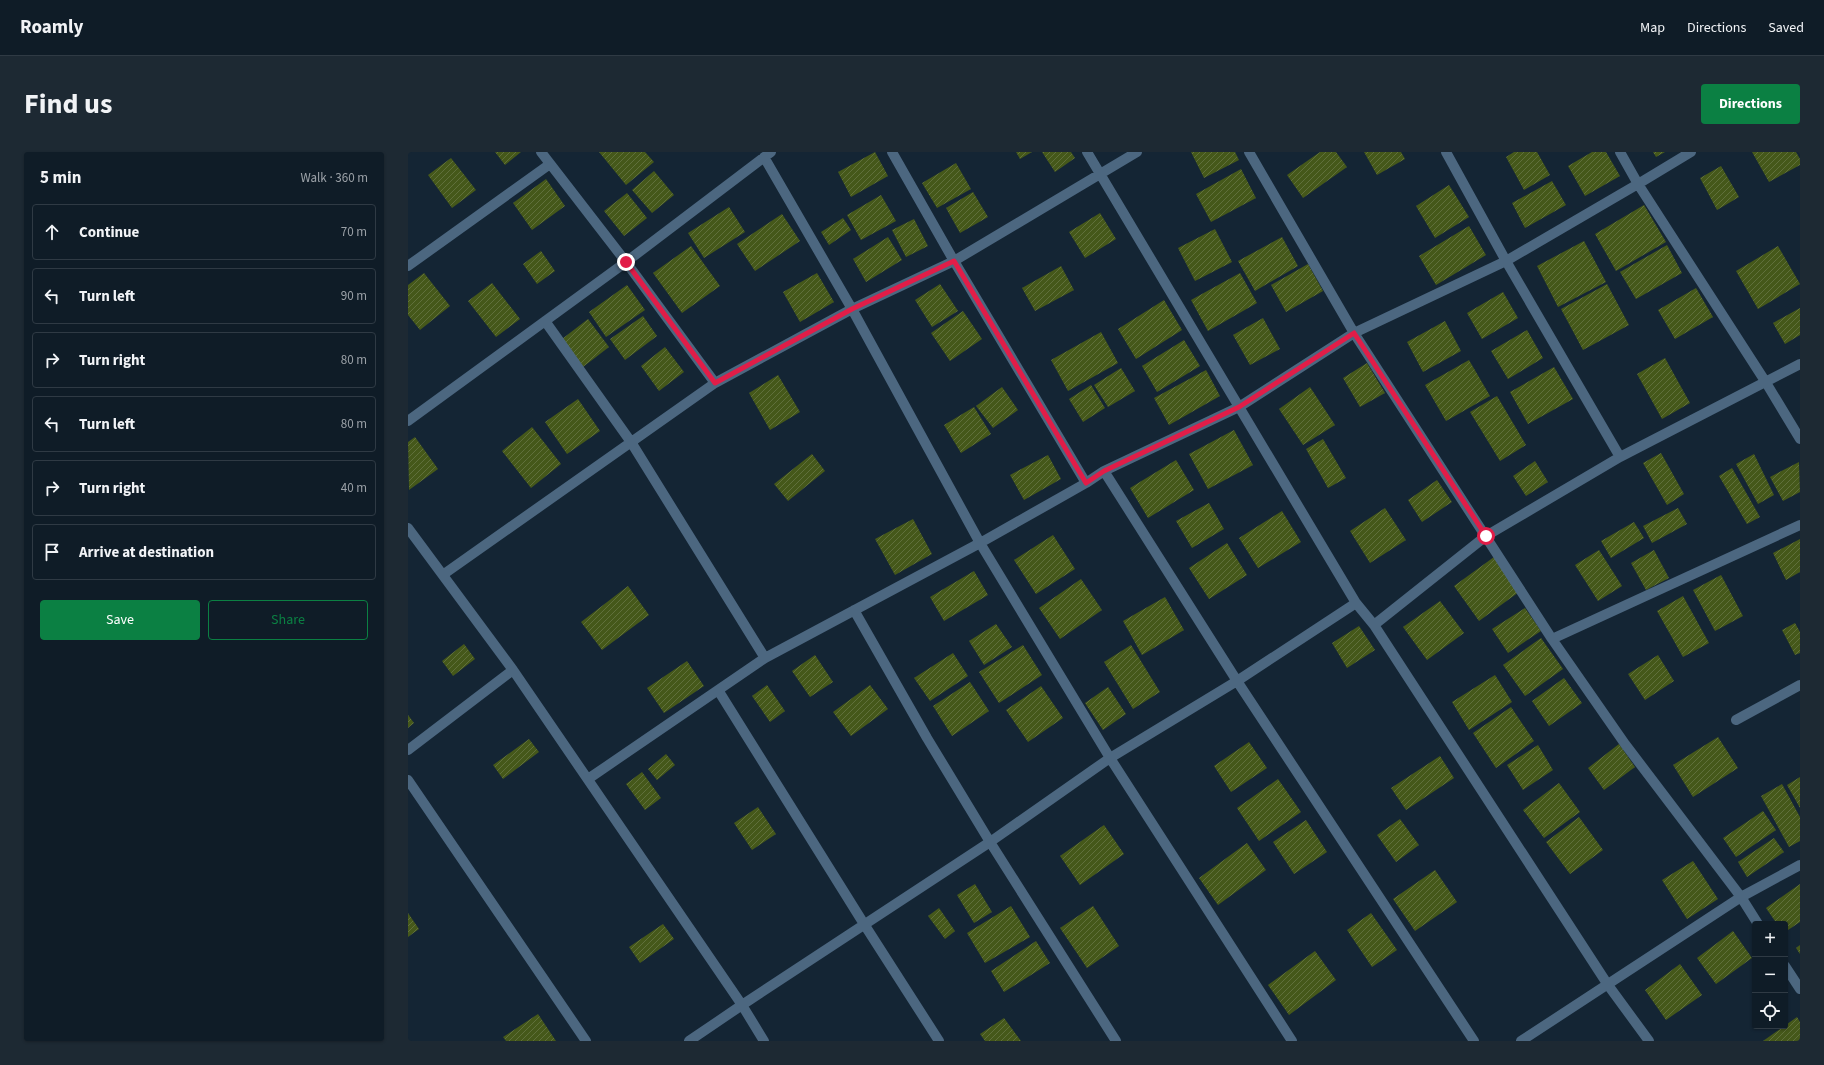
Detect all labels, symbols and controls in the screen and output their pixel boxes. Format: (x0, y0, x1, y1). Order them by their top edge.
text: Roamly (20, 14, 83, 41)
text: Map (1640, 18, 1665, 38)
text: Directions (1687, 18, 1746, 38)
text: Saved (1768, 18, 1804, 38)
text: Find us (24, 84, 112, 124)
button: Directions (1701, 84, 1800, 124)
text: 5 min (40, 166, 81, 190)
text: Walk · 360 m (300, 169, 368, 187)
icon: ahead (41, 221, 63, 243)
text: Continue (79, 222, 139, 243)
text: 70 m (341, 223, 367, 241)
route end (617, 253, 635, 271)
icon: left (41, 285, 63, 307)
text: Turn left (79, 286, 135, 307)
text: 90 m (341, 287, 367, 305)
icon: right (41, 349, 63, 371)
text: Turn right (79, 350, 145, 371)
text: 80 m (341, 351, 367, 369)
icon: left (41, 413, 63, 435)
text: Turn left (79, 414, 135, 435)
text: 80 m (341, 415, 367, 433)
icon: right (41, 477, 63, 499)
text: Turn right (79, 478, 145, 499)
text: 40 m (341, 479, 367, 497)
route start (1477, 527, 1495, 545)
icon: arrive (41, 541, 63, 563)
text: Arrive at destination (79, 542, 214, 563)
button: Save (40, 600, 200, 640)
button: Share (208, 600, 368, 640)
map controls (1752, 921, 1788, 1029)
button: + (1752, 921, 1788, 957)
button: − (1752, 957, 1788, 993)
button: locate (1752, 993, 1788, 1029)

